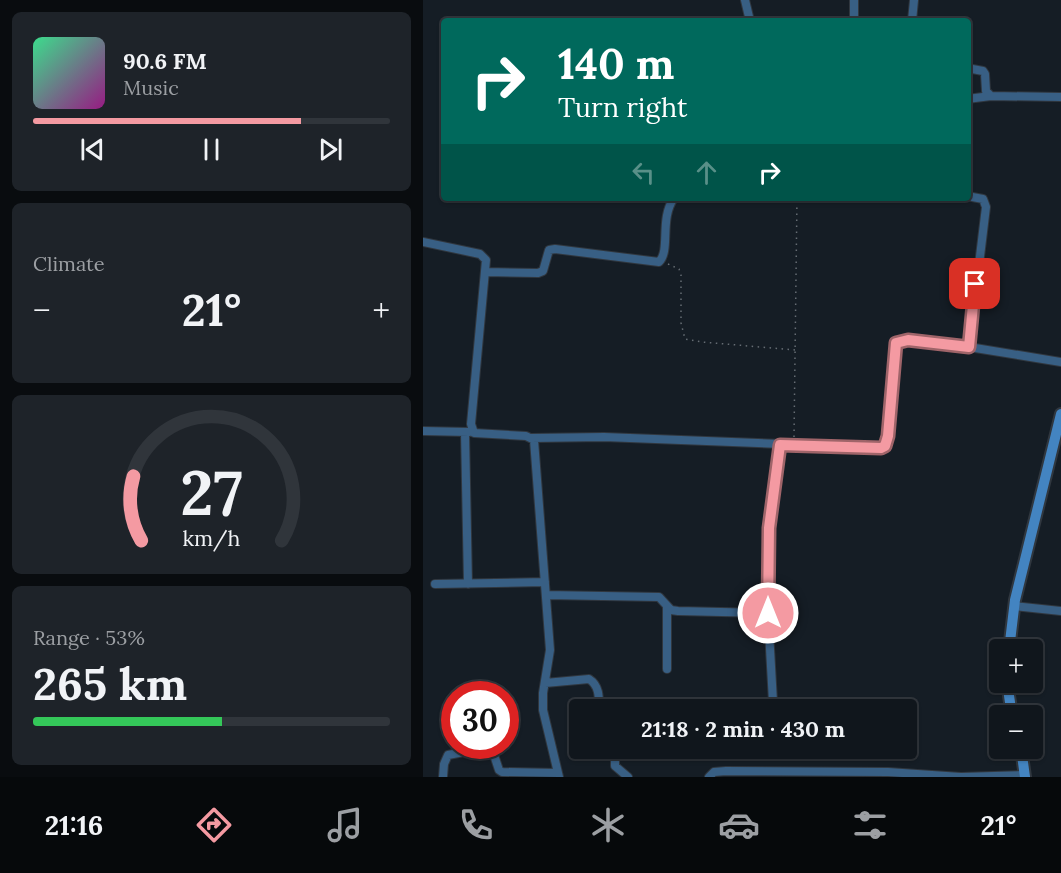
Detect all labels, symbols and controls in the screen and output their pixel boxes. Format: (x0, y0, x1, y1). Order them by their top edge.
text: 140 m (558, 37, 674, 91)
icon: right (459, 42, 537, 120)
text: 90.6 FM (123, 47, 207, 75)
text: Music (123, 75, 179, 100)
text: Turn right (558, 90, 687, 124)
icon: previous (76, 133, 109, 166)
icon: pause (195, 133, 228, 166)
icon: next (314, 133, 347, 166)
icon: left (627, 156, 660, 189)
icon: ahead (690, 156, 723, 189)
icon: right (753, 156, 786, 189)
text: Climate (33, 251, 105, 276)
pin (949, 258, 1000, 309)
icon: arrive (958, 267, 991, 300)
text: 21° (182, 281, 241, 338)
text: − (33, 289, 51, 331)
text: + (372, 289, 390, 331)
text: 27 (180, 452, 243, 532)
text: km/h (183, 525, 241, 553)
position arrow (736, 581, 800, 645)
text: Range · 53% (33, 625, 145, 650)
map controls (989, 639, 1043, 759)
button: + (989, 639, 1043, 693)
text: 265 km (33, 655, 187, 712)
speed limit sign: 30 (441, 681, 519, 759)
button: − (989, 705, 1043, 759)
text: 21:18 · 2 min · 430 m (641, 715, 845, 743)
icon: directions (193, 804, 235, 846)
icon: music (324, 804, 366, 846)
icon: phone (455, 804, 497, 846)
icon: climate (587, 804, 629, 846)
icon: car (718, 804, 760, 846)
icon: filters (849, 804, 891, 846)
text: 21:16 (45, 808, 103, 842)
text: 21° (981, 808, 1016, 842)

